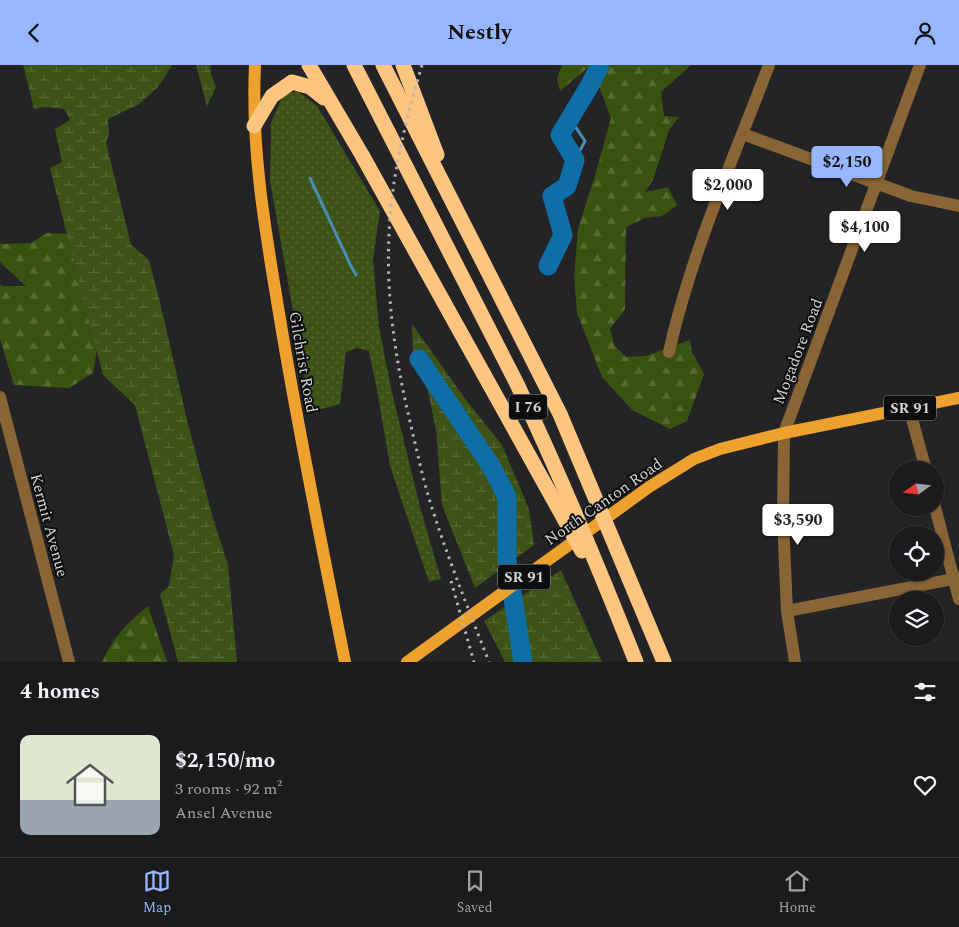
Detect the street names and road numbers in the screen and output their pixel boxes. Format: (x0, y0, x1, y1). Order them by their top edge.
street label: Mogadore Road (767, 295, 829, 408)
street label: Gilchrist Road (282, 309, 324, 415)
road number: I 76 (509, 395, 547, 419)
road number: SR 91 (884, 395, 936, 421)
street label: North Canton Road (540, 452, 668, 552)
street label: Kermit Avenue (24, 471, 74, 580)
road number: SR 91 (498, 565, 550, 589)

